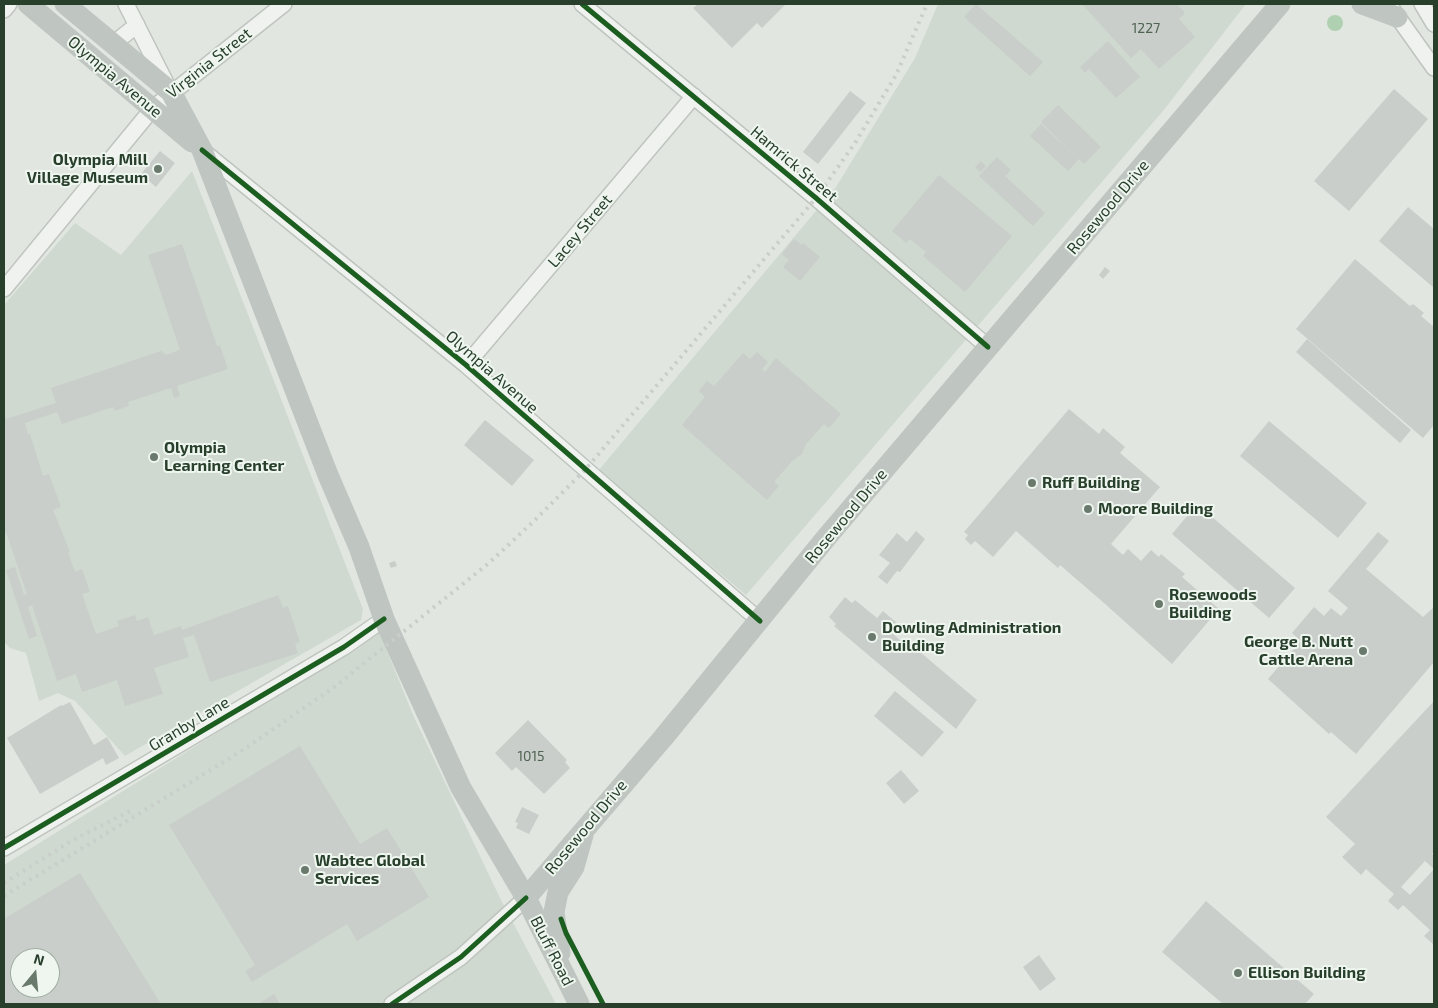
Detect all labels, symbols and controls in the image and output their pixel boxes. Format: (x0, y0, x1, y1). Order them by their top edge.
house number: 1227 (1132, 20, 1160, 36)
street label: Virginia Street (162, 24, 256, 102)
street label: Olympia Avenue (64, 32, 166, 122)
street label: Hamrick Street (747, 122, 841, 206)
place label: Olympia Mill Village Museum (27, 150, 148, 188)
street label: Rosewood Drive (1063, 156, 1153, 258)
marker: Olympia Mill Village Museum (152, 163, 164, 175)
street label: Lacey Street (544, 190, 616, 272)
street label: Olympia Avenue (442, 326, 542, 418)
place label: Olympia Learning Center (164, 438, 284, 476)
marker: Olympia Learning Center (148, 451, 160, 463)
street label: Rosewood Drive (801, 465, 891, 567)
place label: Ruff Building (1042, 473, 1140, 493)
marker: Ruff Building (1026, 477, 1038, 489)
place label: Moore Building (1098, 499, 1213, 519)
marker: Moore Building (1082, 503, 1094, 515)
place label: Rosewoods Building (1169, 585, 1257, 623)
marker: Rosewoods Building (1153, 598, 1165, 610)
place label: Dowling Administration Building (882, 618, 1061, 656)
marker: Dowling Administration Building (866, 631, 878, 643)
place label: George B. Nutt Cattle Arena (1244, 632, 1353, 670)
marker: George B. Nutt Cattle Arena (1357, 645, 1369, 657)
street label: Granby Lane (145, 692, 233, 756)
house number: 1015 (517, 748, 545, 764)
street label: Rosewood Drive (541, 776, 631, 878)
place label: Wabtec Global Services (315, 851, 425, 889)
marker: Wabtec Global Services (299, 864, 311, 876)
street label: Bluff Road (526, 913, 578, 989)
north arrow (10, 948, 60, 998)
text: N (32, 950, 47, 969)
place label: Ellison Building (1248, 963, 1365, 983)
marker: Ellison Building (1232, 967, 1244, 979)

